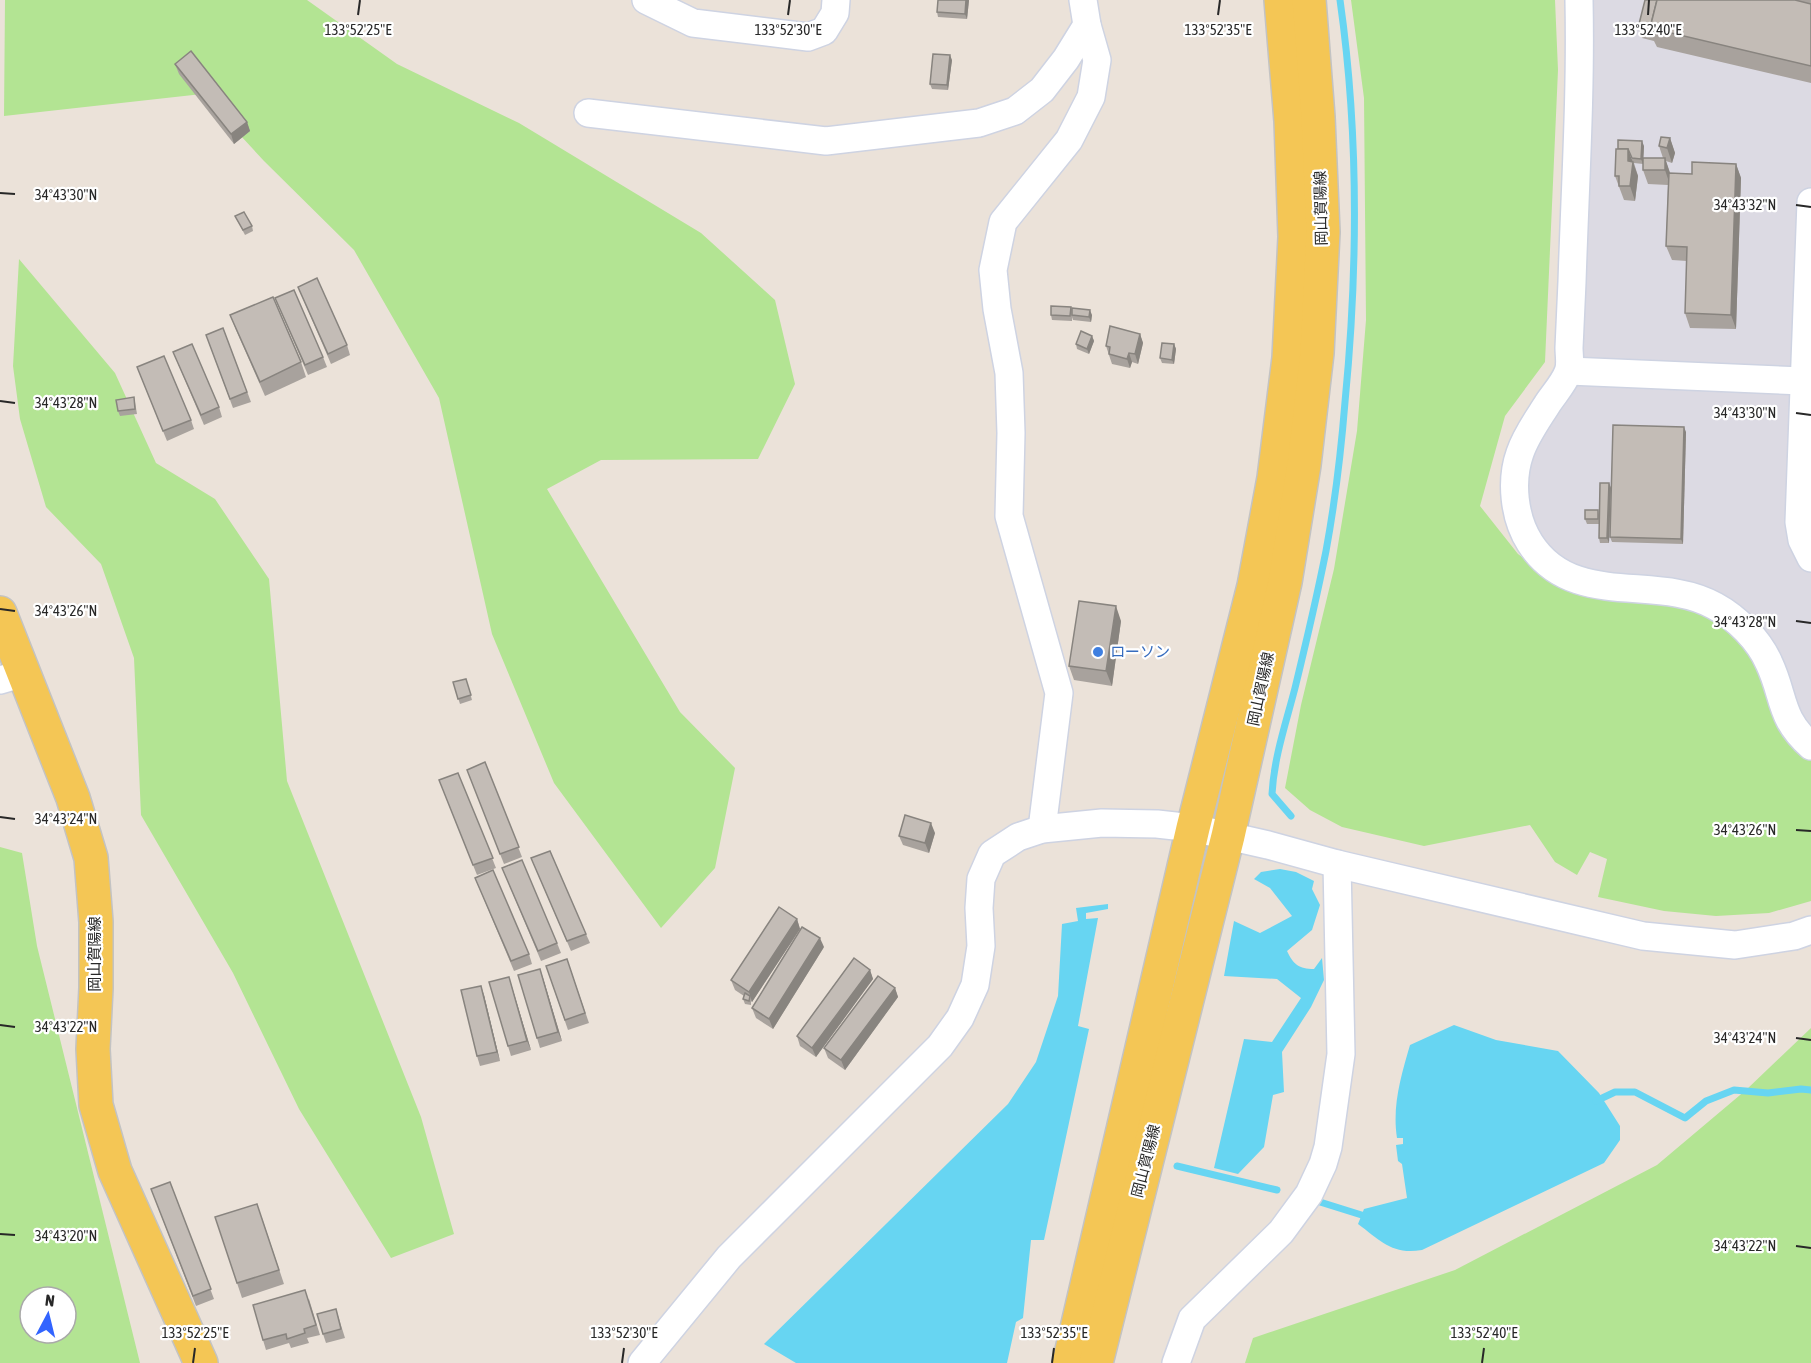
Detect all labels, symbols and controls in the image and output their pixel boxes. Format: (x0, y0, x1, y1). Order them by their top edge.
text: 133°52'25"E (324, 21, 392, 38)
text: 133°52'30"E (754, 21, 822, 38)
text: 133°52'35"E (1184, 21, 1252, 38)
text: 133°52'40"E (1614, 21, 1682, 38)
street label: 岡山賀陽線 (1311, 170, 1330, 246)
text: 34°43'30"N (35, 186, 97, 203)
text: 34°43'32"N (1714, 196, 1776, 213)
text: 34°43'28"N (35, 394, 97, 411)
text: 34°43'30"N (1714, 404, 1776, 421)
text: 34°43'26"N (35, 602, 97, 619)
text: 34°43'28"N (1714, 613, 1776, 630)
place label: ローソン (1110, 643, 1170, 660)
marker: ローソン (1091, 645, 1105, 659)
street label: 岡山賀陽線 (1244, 650, 1277, 727)
text: 34°43'24"N (35, 810, 97, 827)
text: 34°43'26"N (1714, 821, 1776, 838)
street label: 岡山賀陽線 (86, 916, 103, 992)
text: 34°43'22"N (35, 1018, 97, 1035)
text: 34°43'24"N (1714, 1029, 1776, 1046)
street label: 岡山賀陽線 (1128, 1122, 1163, 1199)
text: 34°43'20"N (35, 1227, 97, 1244)
text: 34°43'22"N (1714, 1237, 1776, 1254)
north arrow (18, 1285, 78, 1345)
text: N (44, 1291, 56, 1310)
text: 133°52'25"E (161, 1324, 229, 1341)
text: 133°52'30"E (590, 1324, 658, 1341)
text: 133°52'35"E (1020, 1324, 1088, 1341)
text: 133°52'40"E (1450, 1324, 1518, 1341)

